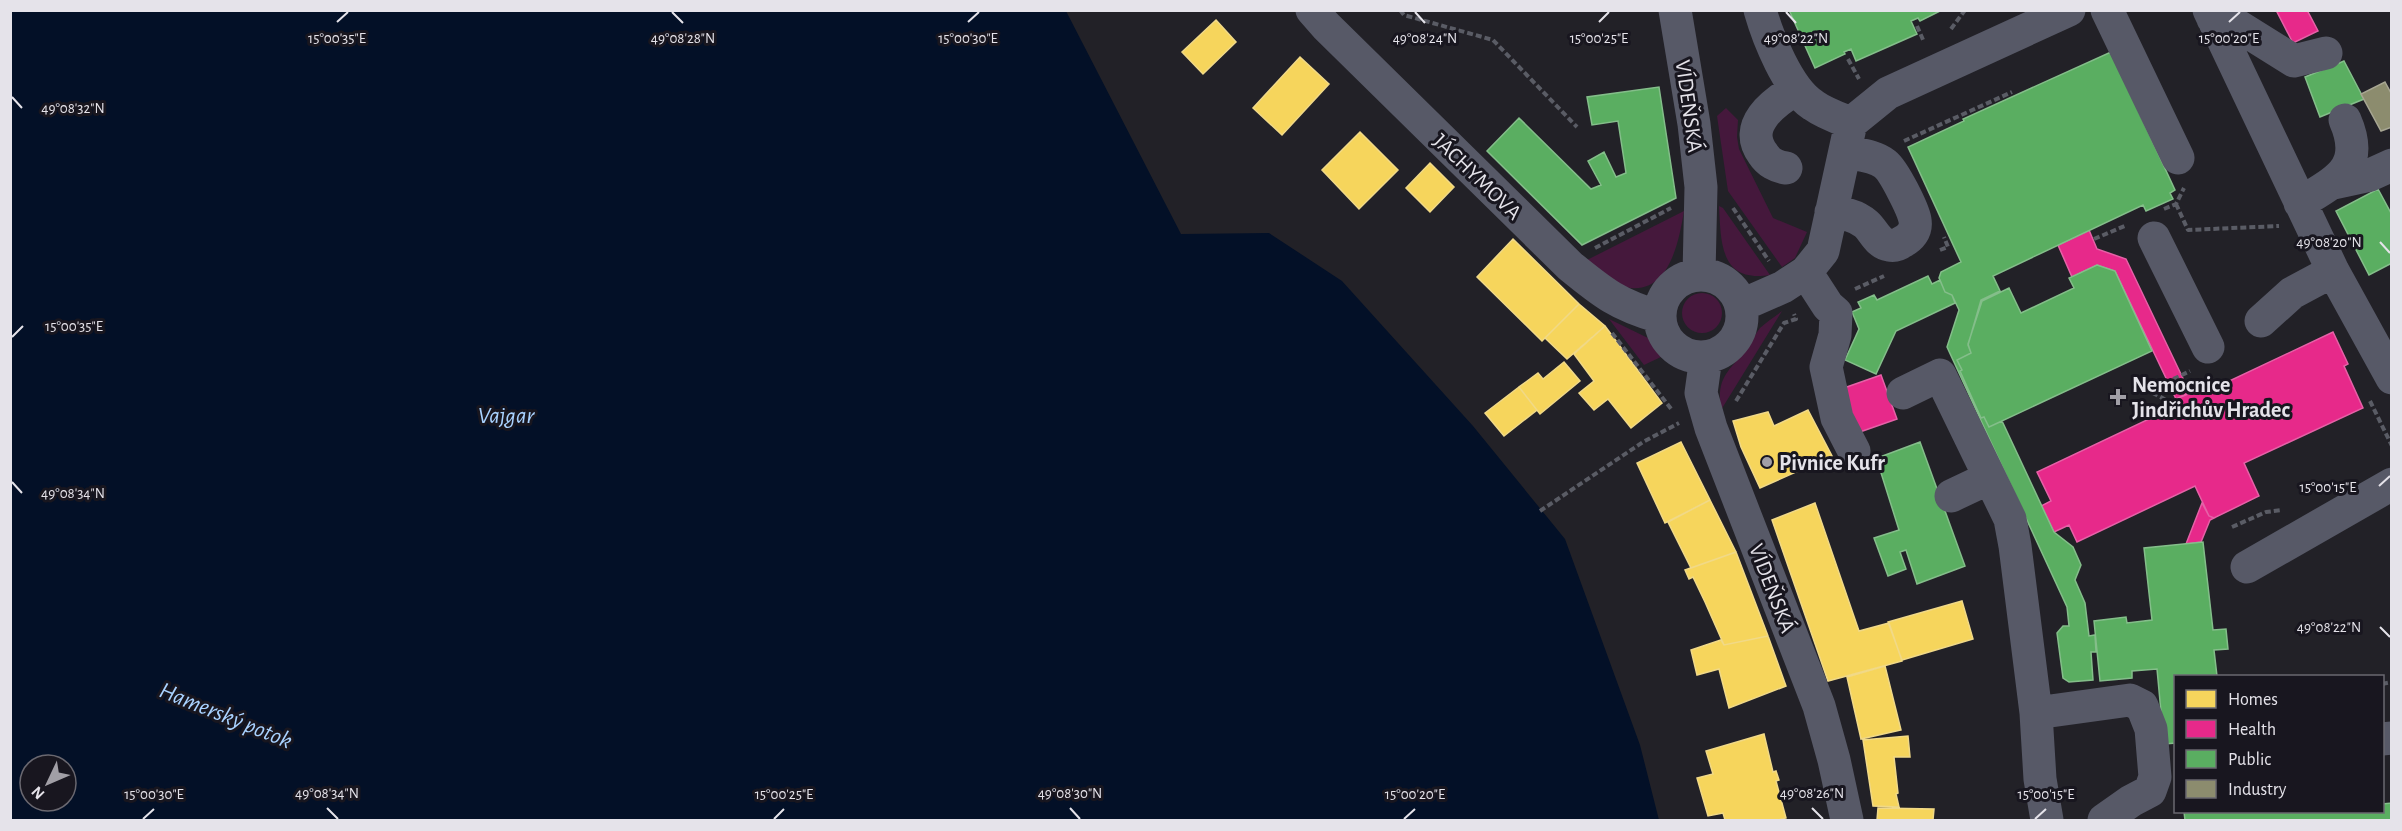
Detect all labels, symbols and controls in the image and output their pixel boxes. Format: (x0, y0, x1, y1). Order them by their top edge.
text: 15°00'35"E (308, 31, 366, 46)
text: 49°08'28"N (651, 31, 715, 46)
text: 15°00'30"E (938, 31, 998, 46)
text: 49°08'24"N (1393, 31, 1457, 46)
text: 15°00'25"E (1570, 31, 1628, 46)
text: 49°08'22"N (1764, 31, 1828, 46)
text: 15°00'20"E (2199, 31, 2259, 46)
street label: VÍDEŇSKÁ (1672, 58, 1707, 154)
text: 49°08'32"N (41, 101, 105, 116)
street label: JÁCHYMOVA (1429, 129, 1526, 224)
text: 49°08'20"N (2296, 235, 2362, 250)
text: 15°00'35"E (45, 319, 103, 334)
place label: Nemocnice Jindřichův Hradec (2132, 374, 2290, 421)
marker: Nemocnice Jindřichův Hradec (2109, 388, 2127, 406)
water label: Vajgar (478, 404, 535, 428)
place label: Pivnice Kufr (1779, 452, 1885, 474)
marker: Pivnice Kufr (1760, 455, 1774, 469)
text: 15°00'15"E (2299, 480, 2357, 495)
text: 49°08'34"N (41, 486, 105, 501)
street label: VÍDEŇSKÁ (1745, 541, 1800, 636)
text: 49°08'22"N (2297, 620, 2361, 635)
legend (2174, 675, 2384, 813)
water label: Hamerský potok (156, 678, 295, 753)
text: Homes (2228, 691, 2278, 709)
text: Health (2228, 721, 2276, 739)
text: Public (2228, 751, 2271, 769)
north arrow (18, 753, 78, 813)
text: Industry (2228, 781, 2287, 799)
text: N (28, 783, 48, 802)
text: 49°08'34"N (295, 786, 359, 801)
text: 49°08'30"N (1038, 786, 1102, 801)
text: 49°08'26"N (1780, 786, 1844, 801)
text: 15°00'30"E (124, 787, 184, 802)
text: 15°00'25"E (755, 787, 813, 802)
text: 15°00'20"E (1385, 787, 1445, 802)
text: 15°00'15"E (2017, 787, 2075, 802)

